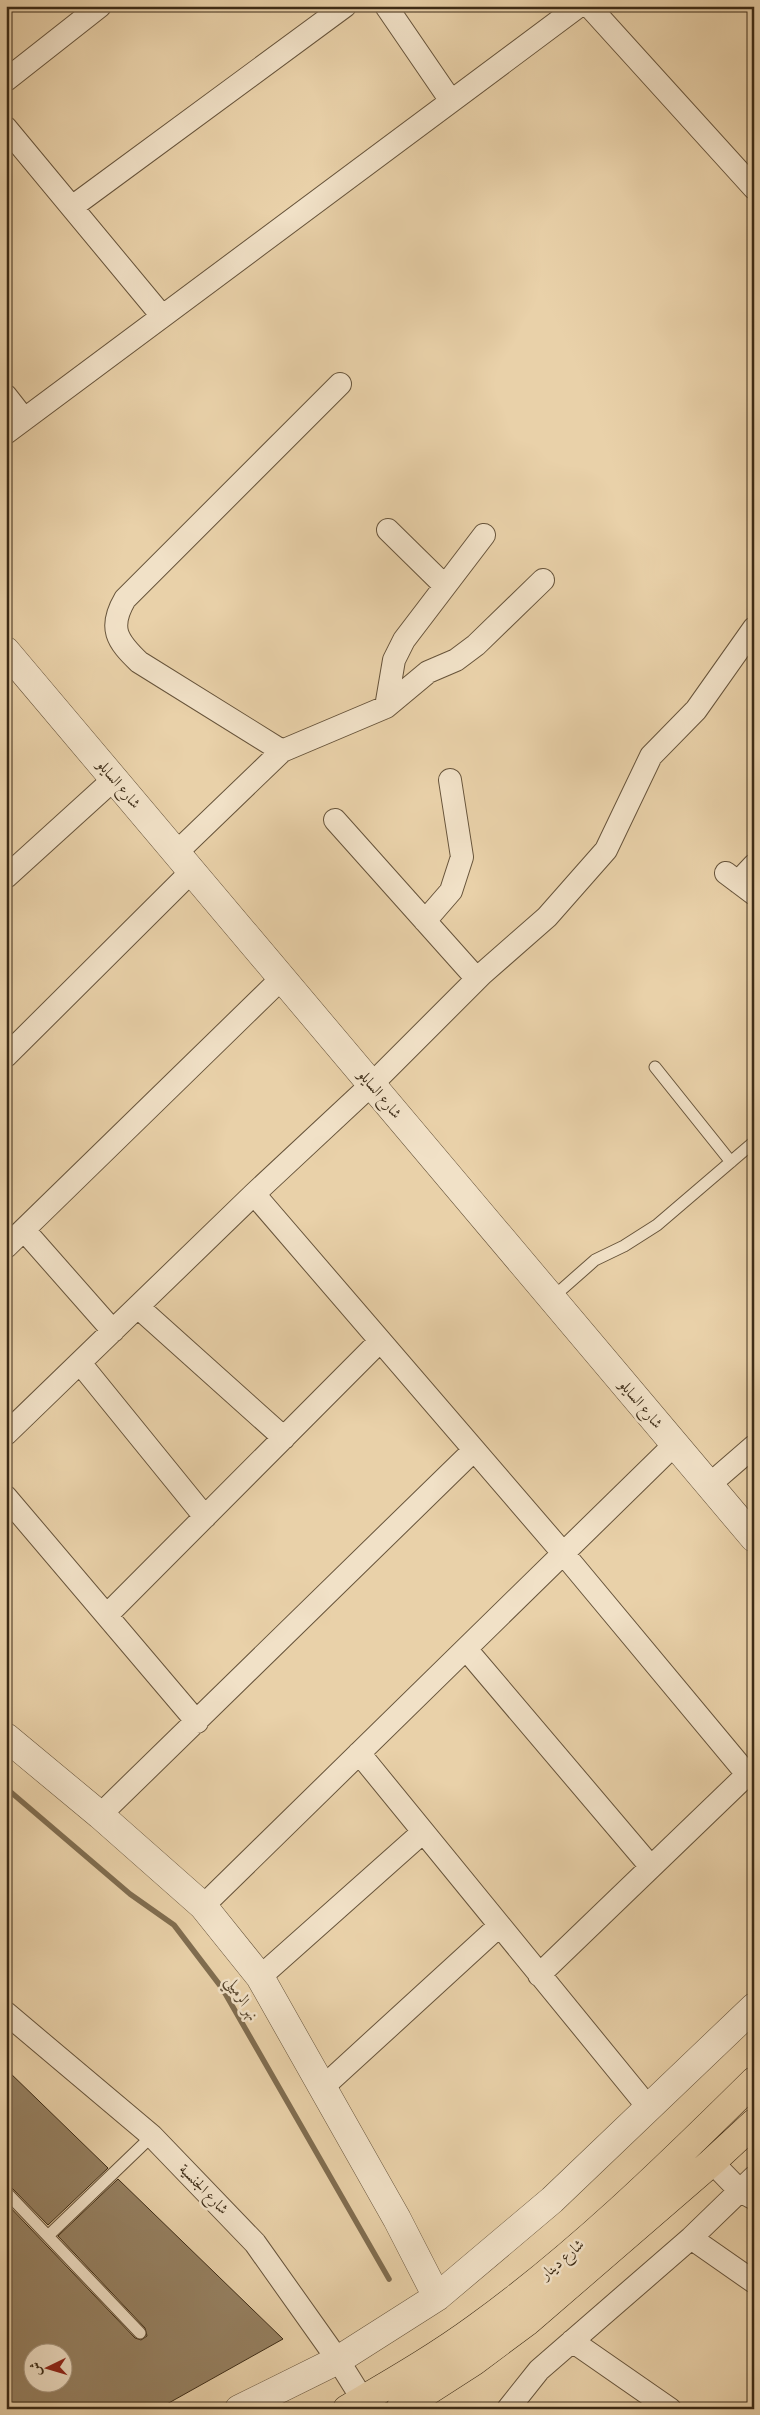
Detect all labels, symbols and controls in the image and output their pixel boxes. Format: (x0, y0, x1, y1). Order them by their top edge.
street label: شارع السايلو (89, 754, 145, 815)
street label: شارع السايلو (350, 1064, 406, 1125)
street label: شارع السايلو (611, 1374, 667, 1435)
water label: نهر الرميلي (217, 1972, 263, 2027)
street label: شارع الجنسية (173, 2160, 232, 2221)
street label: شارع دينار (535, 2235, 590, 2287)
north arrow (22, 2342, 72, 2392)
text: ش (26, 2361, 47, 2377)

